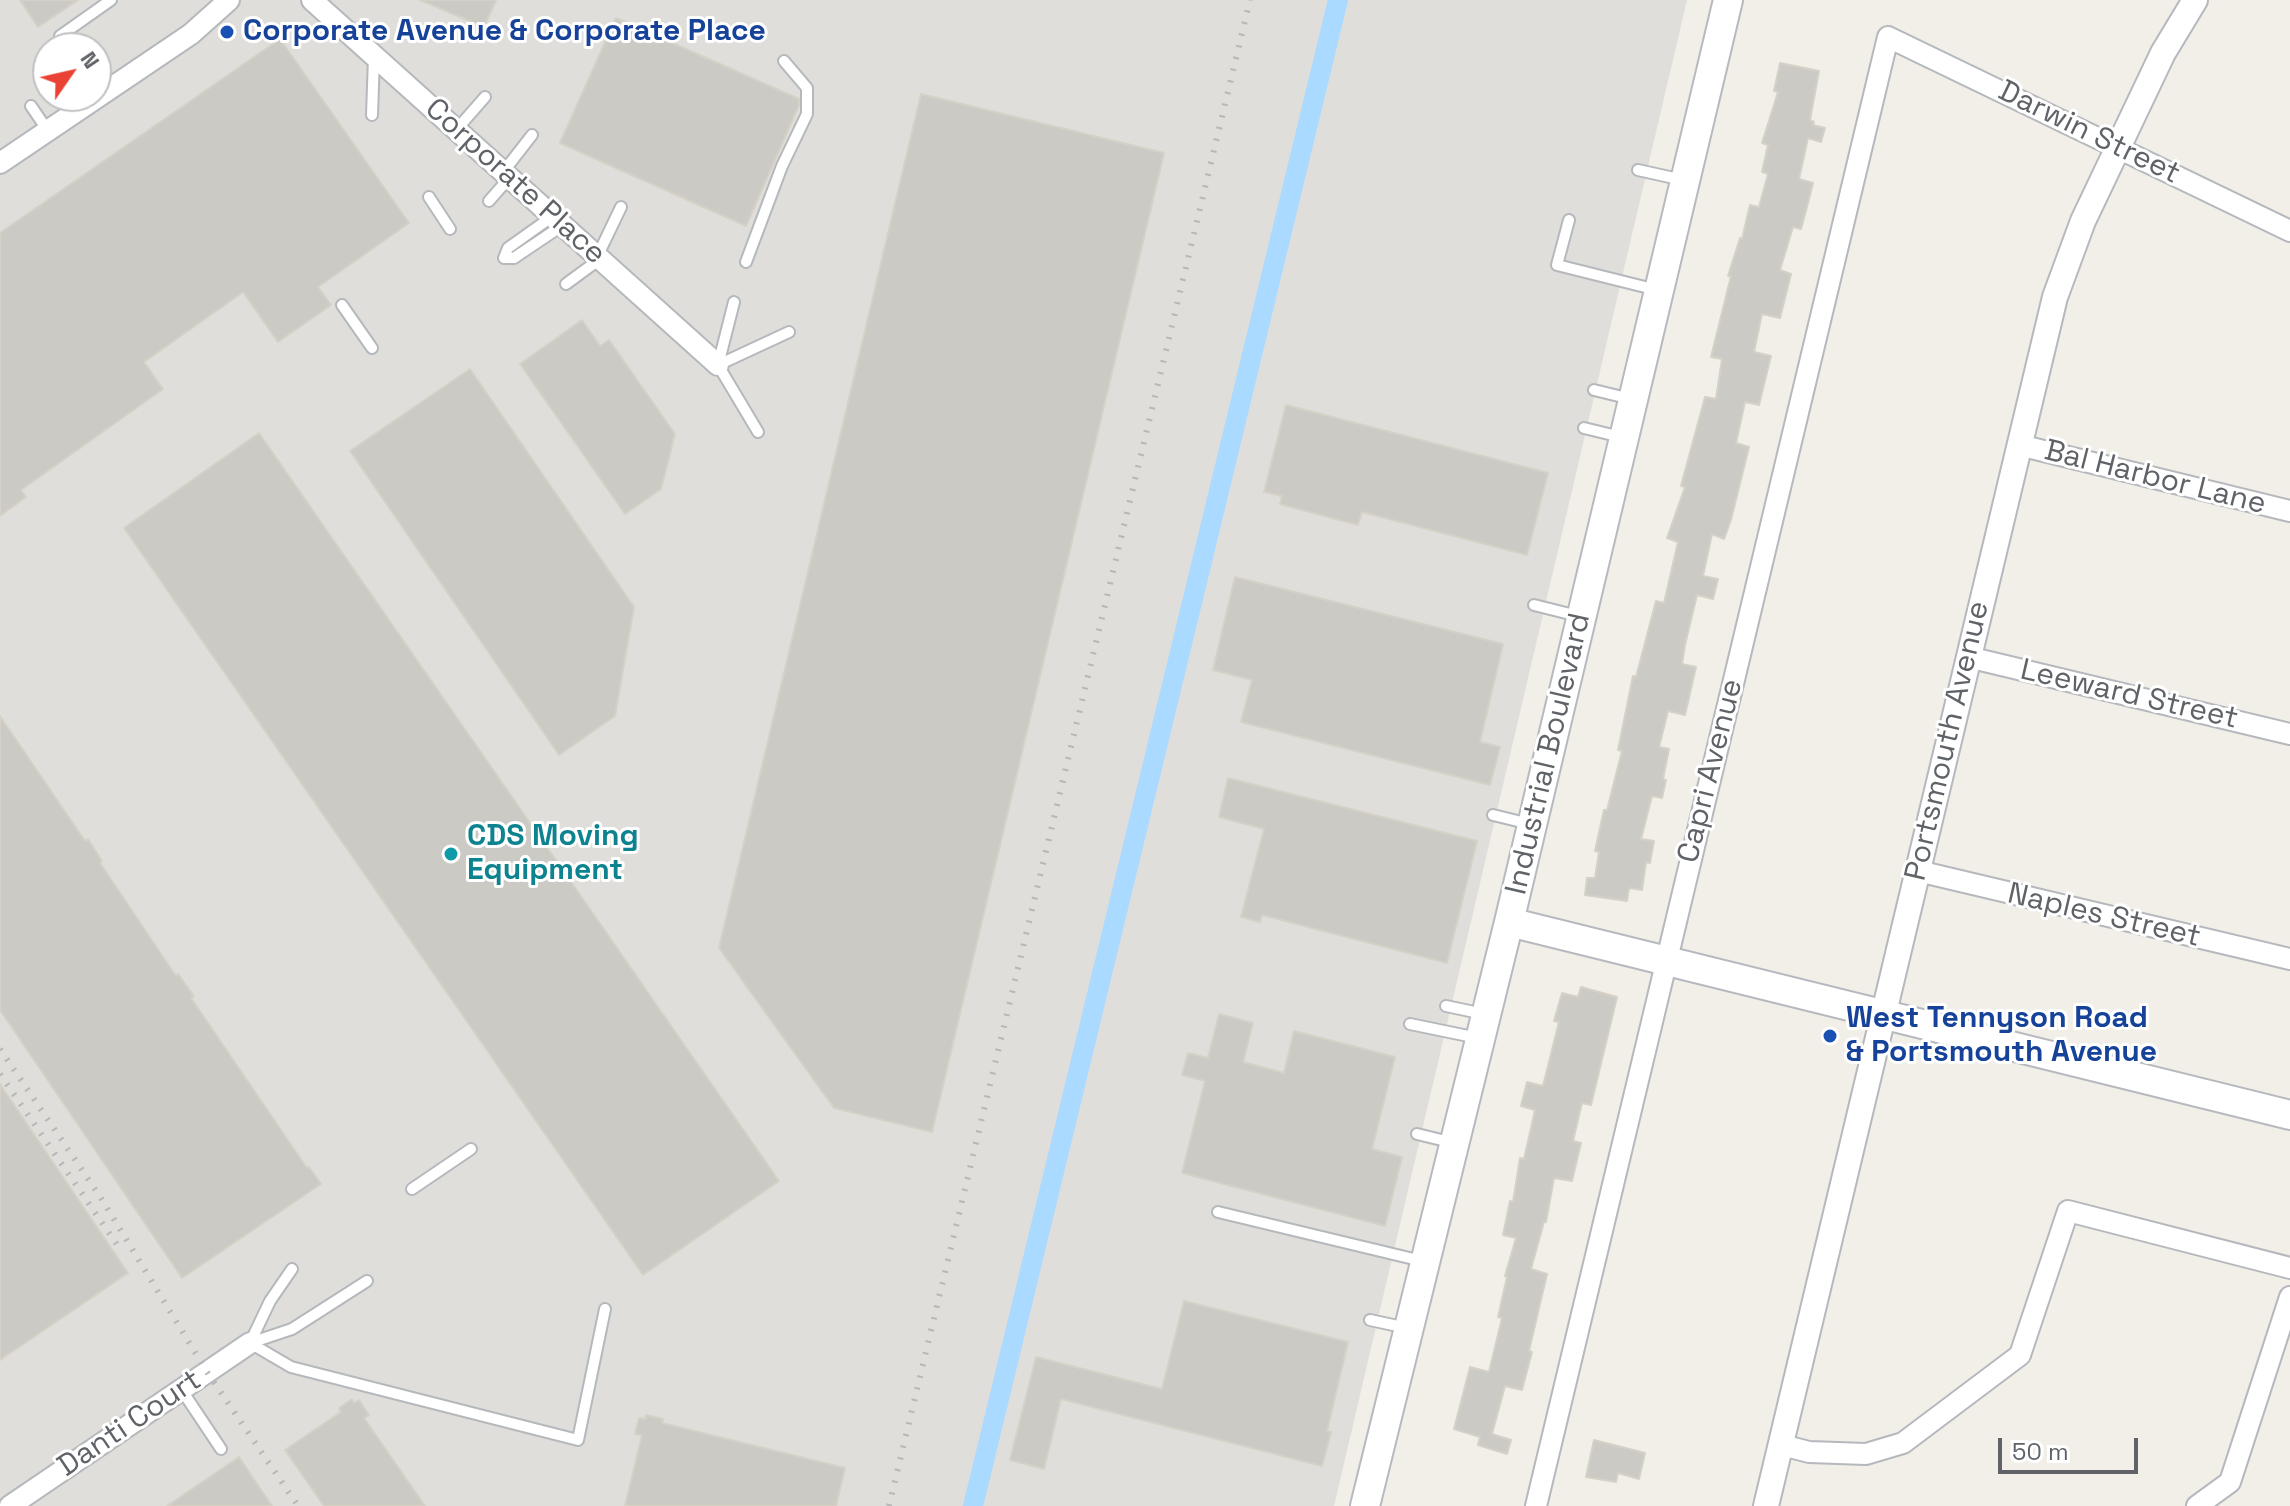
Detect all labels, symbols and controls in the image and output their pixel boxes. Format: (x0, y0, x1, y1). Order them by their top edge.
place label: Corporate Avenue & Corporate Place (243, 14, 766, 50)
marker: Corporate Avenue & Corporate Place (218, 23, 236, 41)
north arrow (32, 32, 112, 112)
text: N (75, 46, 106, 74)
street label: Darwin Street (1992, 74, 2186, 192)
street label: Corporate Place (417, 91, 613, 273)
street label: Bal Harbor Lane (2040, 433, 2270, 523)
street label: Portsmouth Avenue (1898, 598, 1998, 884)
street label: Industrial Boulevard (1499, 610, 1599, 898)
street label: Leeward Street (2017, 652, 2241, 738)
street label: Capri Avenue (1671, 675, 1751, 867)
place label: CDS Moving Equipment (467, 819, 639, 890)
marker: CDS Moving Equipment (442, 845, 460, 863)
street label: Naples Street (2004, 876, 2204, 956)
place label: West Tennyson Road & Portsmouth Avenue (1846, 1001, 2157, 1072)
marker: West Tennyson Road & Portsmouth Avenue (1821, 1027, 1839, 1045)
street label: Danti Court (51, 1363, 209, 1485)
scale bar (2002, 1422, 2142, 1472)
text: 50 m (2012, 1436, 2069, 1467)

